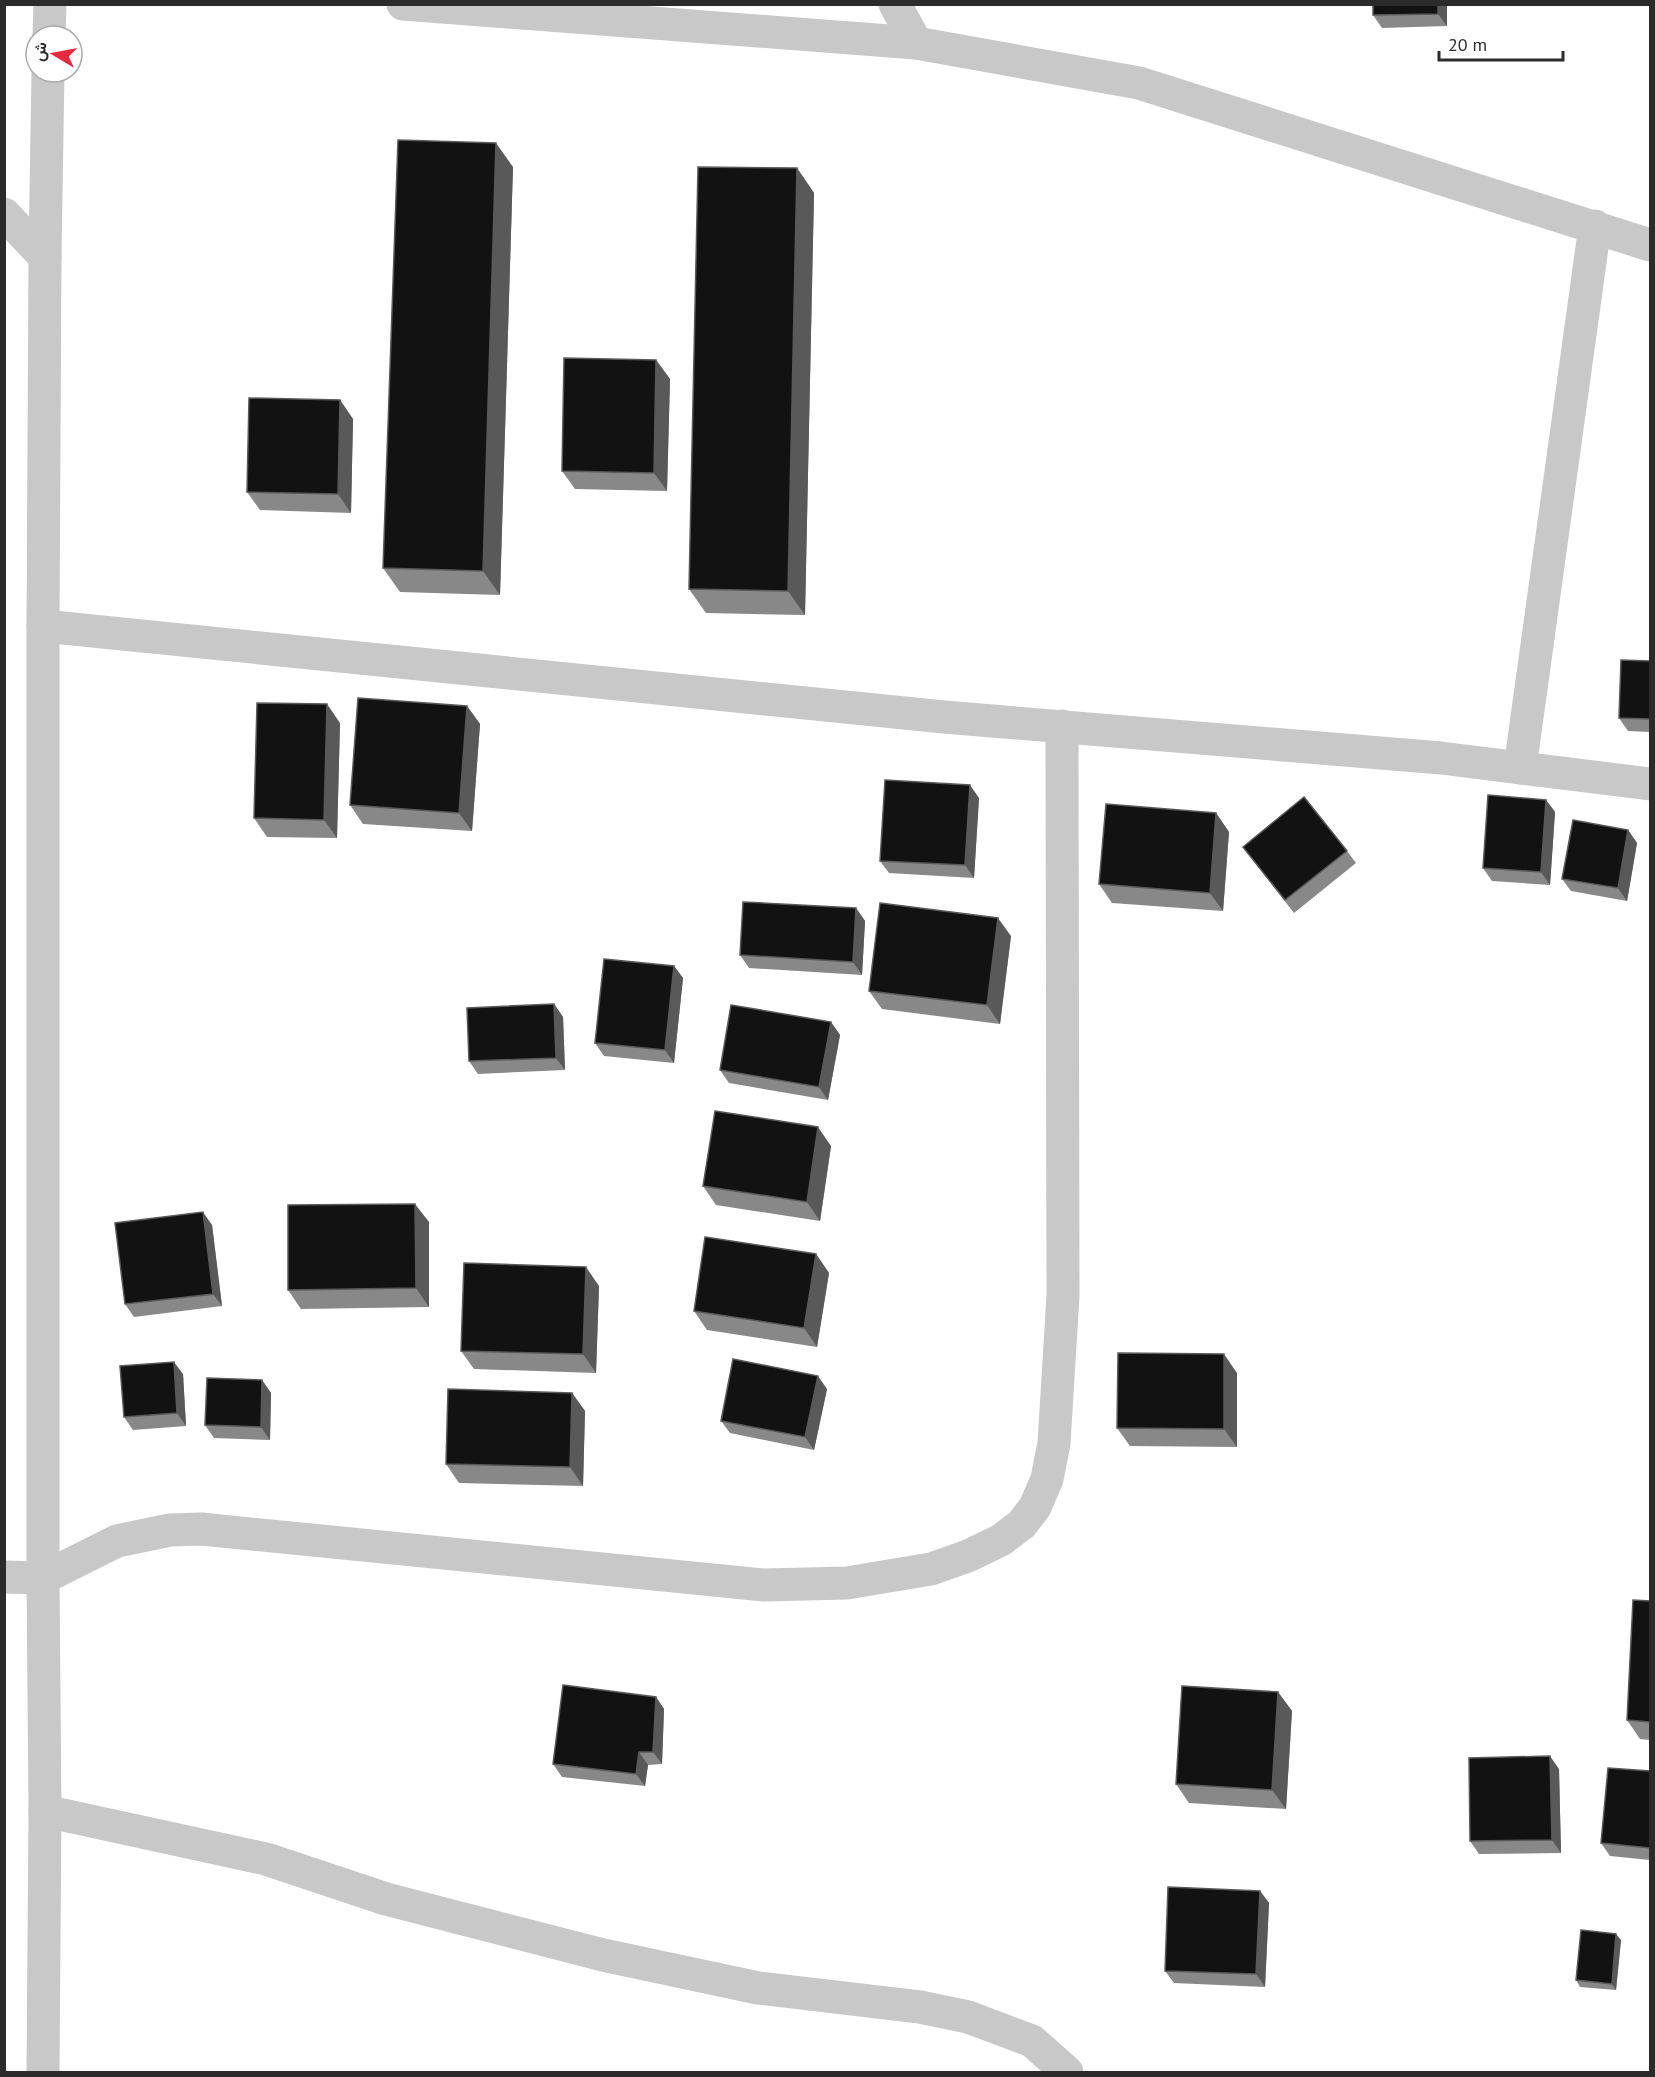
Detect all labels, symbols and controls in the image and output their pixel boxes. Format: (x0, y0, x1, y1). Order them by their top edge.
north arrow (24, 24, 84, 84)
scale bar (1439, 24, 1564, 62)
text: 20 m (1448, 33, 1487, 56)
text: ش (28, 40, 51, 63)

